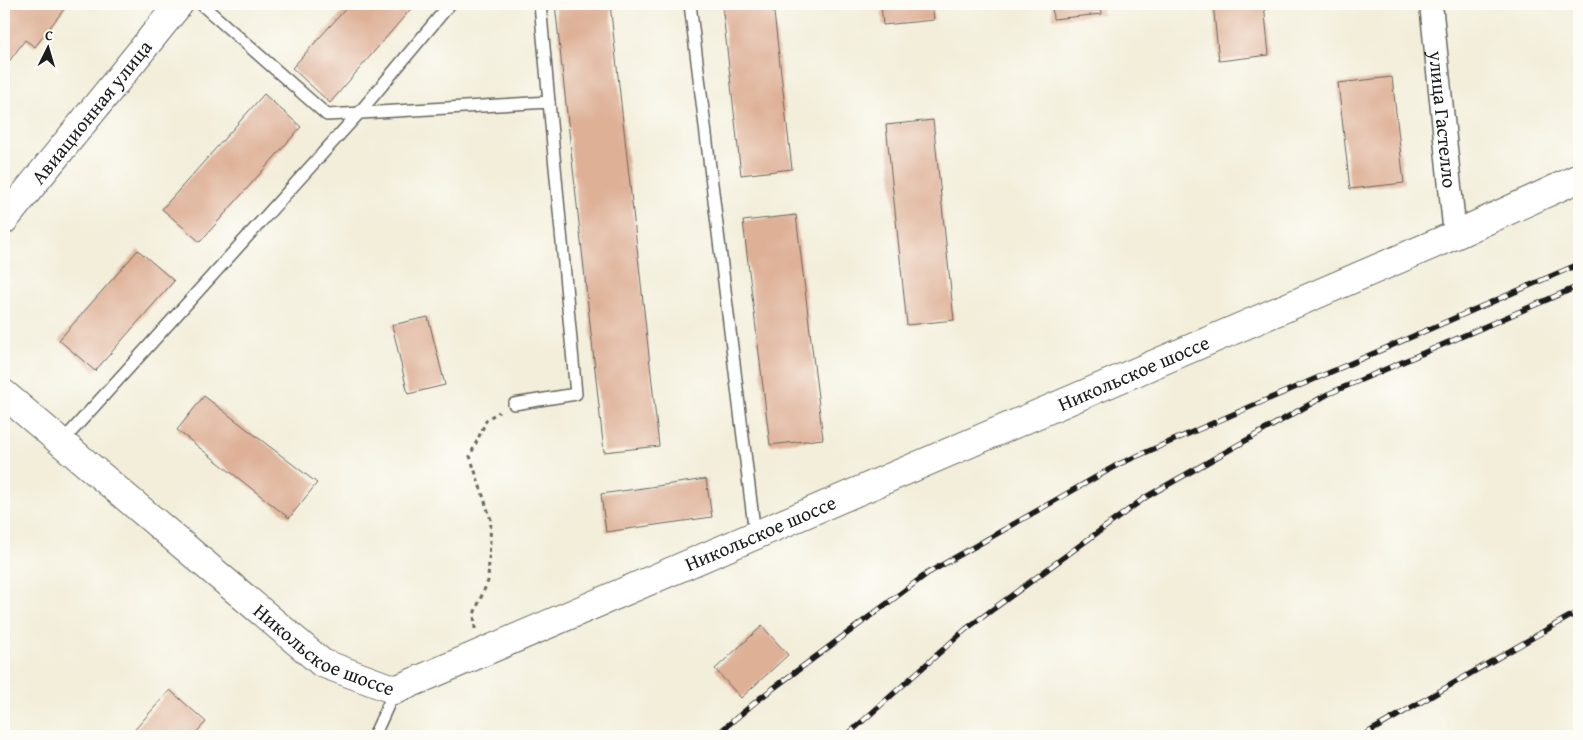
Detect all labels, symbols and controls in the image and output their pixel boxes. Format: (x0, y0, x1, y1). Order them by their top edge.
north arrow (22, 22, 72, 72)
text: С (44, 25, 54, 45)
street label: Авиационная улица (24, 33, 159, 190)
street label: улица Гастелло (1422, 48, 1465, 189)
street label: Никольское шоссе (1053, 327, 1214, 418)
street label: Никольское шоссе (680, 487, 840, 578)
street label: Никольское шоссе (248, 596, 399, 703)

